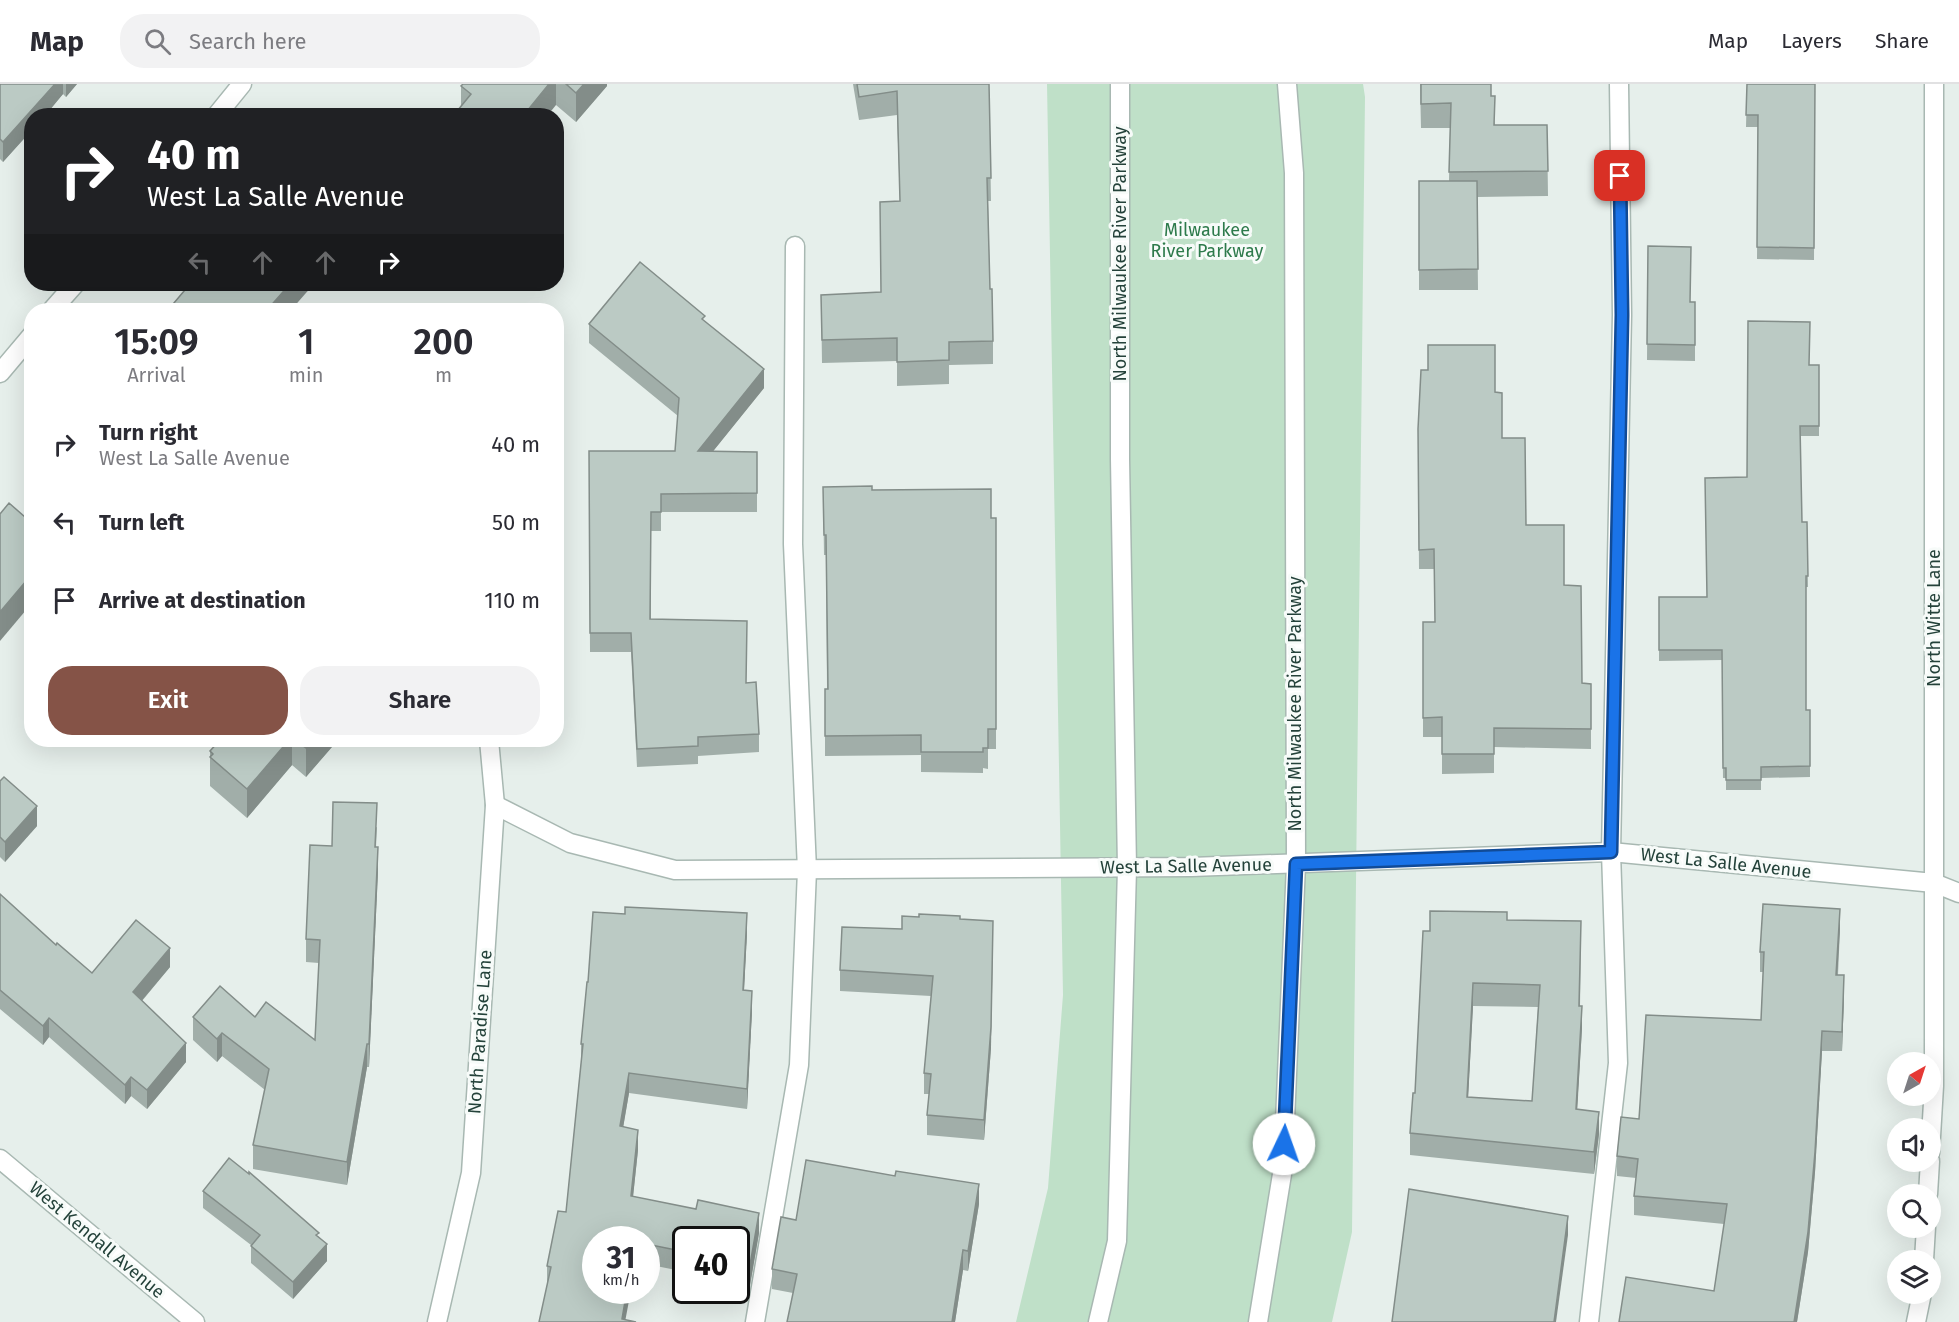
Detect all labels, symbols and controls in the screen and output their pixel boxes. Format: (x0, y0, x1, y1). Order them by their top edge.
search box (120, 14, 540, 68)
text: Map (30, 25, 84, 58)
icon: search (141, 25, 174, 58)
text: Search here (189, 28, 307, 55)
text: Map (1708, 28, 1748, 54)
text: Layers (1781, 28, 1842, 54)
text: Share (1875, 28, 1929, 54)
street label: North Milwaukee River Parkway (1109, 126, 1131, 382)
text: 40 m (147, 130, 241, 180)
icon: right (48, 132, 126, 210)
pin (1594, 150, 1645, 201)
icon: arrive (1603, 159, 1636, 192)
text: West La Salle Avenue (147, 181, 405, 213)
park label: Milwaukee River Parkway (1151, 219, 1264, 262)
icon: left (183, 246, 216, 279)
icon: ahead (246, 246, 279, 279)
icon: ahead (309, 246, 342, 279)
icon: right (372, 246, 405, 279)
text: 15:09 (114, 320, 199, 364)
text: 1 (298, 320, 314, 364)
text: 200 (414, 320, 474, 364)
text: Arrival (127, 363, 186, 387)
text: min (289, 363, 323, 387)
text: m (435, 363, 452, 387)
text: Turn right (99, 419, 198, 446)
icon: right (48, 428, 81, 461)
text: 40 m (491, 431, 540, 458)
text: West La Salle Avenue (99, 446, 290, 470)
icon: left (48, 506, 81, 539)
text: Turn left (99, 509, 184, 536)
text: 50 m (492, 509, 540, 536)
street label: North Witte Lane (1923, 549, 1945, 687)
street label: North Milwaukee River Parkway (1284, 576, 1306, 832)
icon: arrive (48, 584, 81, 617)
text: Arrive at destination (99, 587, 306, 614)
text: 110 m (484, 587, 540, 614)
button: Exit (48, 666, 288, 735)
button: Share (300, 666, 540, 735)
street label: West La Salle Avenue (1639, 843, 1813, 883)
street label: West La Salle Avenue (1100, 854, 1272, 878)
street label: North Paradise Lane (463, 949, 497, 1115)
north arrow (1887, 1052, 1941, 1106)
map controls (1887, 1052, 1941, 1304)
position arrow (1252, 1112, 1316, 1176)
button: sound (1887, 1118, 1941, 1172)
street label: West Kendall Avenue (25, 1177, 169, 1303)
button: search (1887, 1184, 1941, 1238)
speed limit sign: 40 (672, 1226, 750, 1304)
text: 31 (607, 1240, 635, 1276)
button: layers (1887, 1250, 1941, 1304)
text: km/h (602, 1271, 640, 1289)

